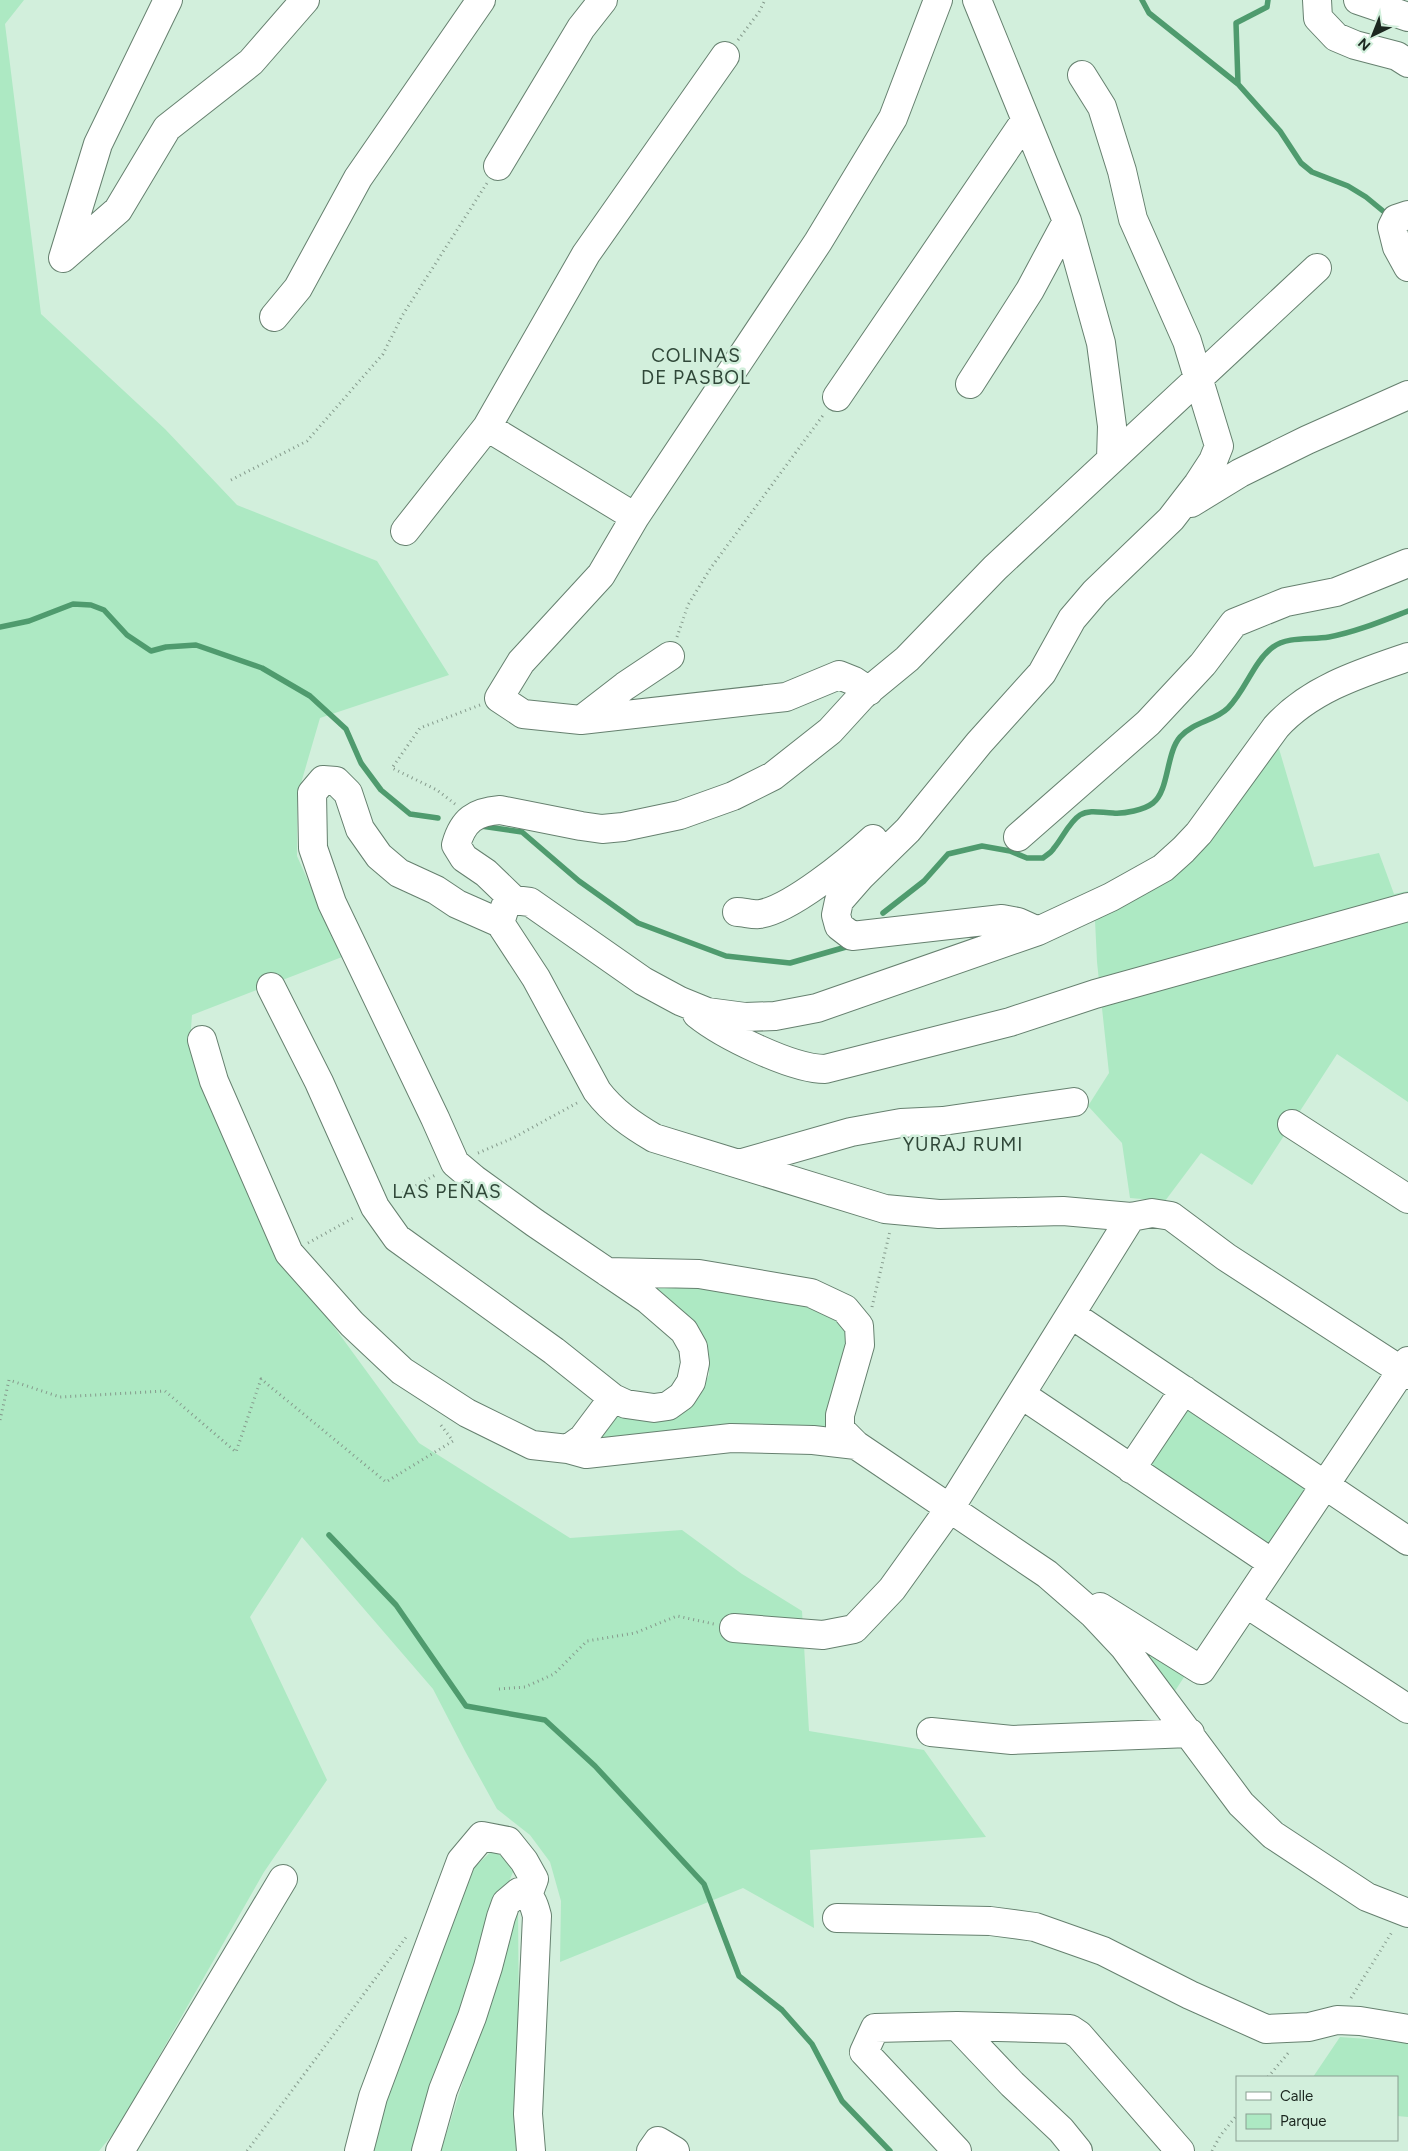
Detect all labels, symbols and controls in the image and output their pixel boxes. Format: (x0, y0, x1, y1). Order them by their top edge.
north arrow (1348, 10, 1398, 60)
text: N (1355, 34, 1374, 54)
district label: COLINAS DE PASBOL (641, 344, 751, 389)
district label: YURAJ RUMI (903, 1133, 1023, 1156)
district label: LAS PEÑAS (392, 1180, 502, 1203)
legend (1236, 2076, 1398, 2141)
text: Calle (1280, 2087, 1313, 2105)
text: Parque (1280, 2112, 1327, 2130)

